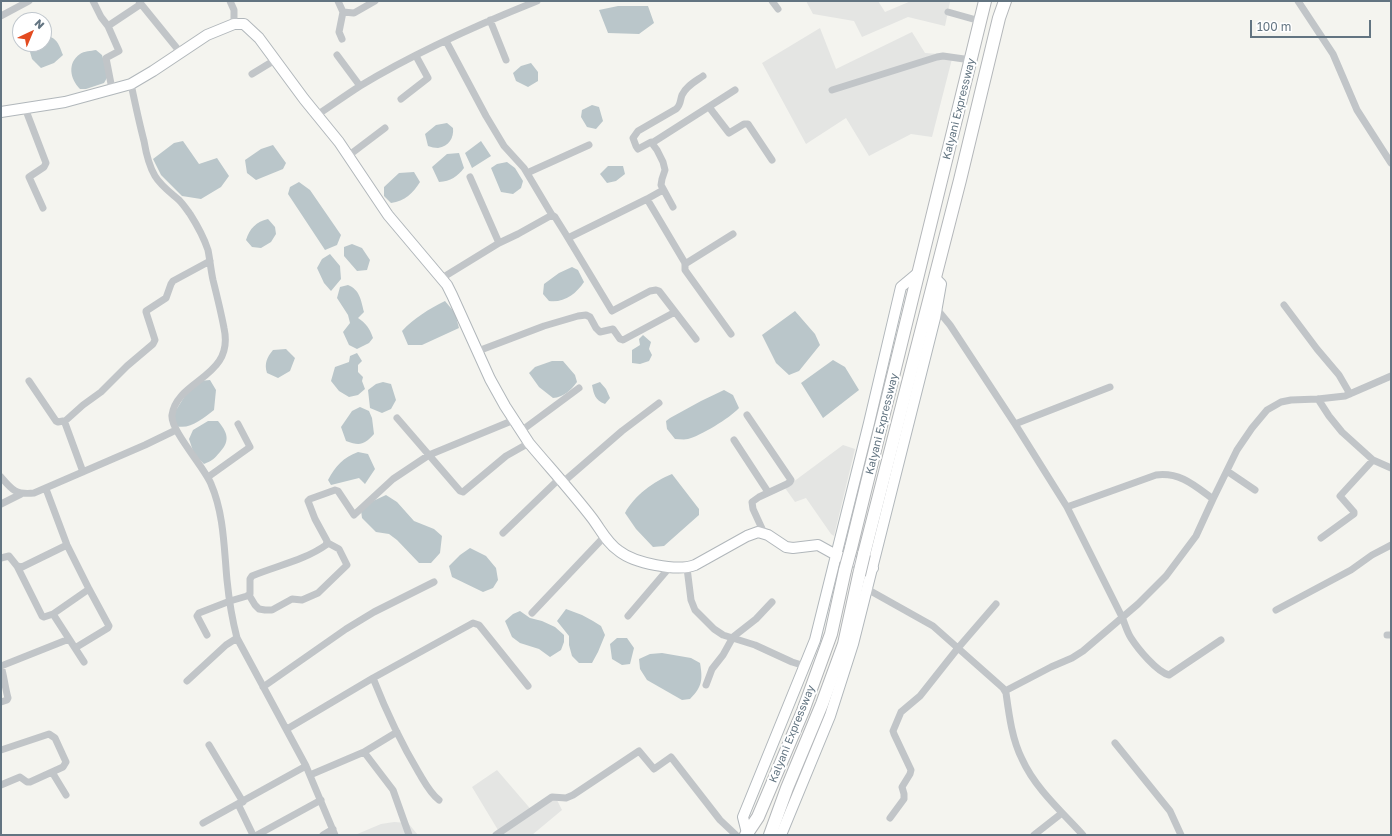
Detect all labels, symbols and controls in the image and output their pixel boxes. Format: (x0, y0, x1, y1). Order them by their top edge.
north arrow (12, 12, 52, 52)
scale bar (1252, 12, 1373, 38)
text: N (32, 16, 48, 31)
text: 100 m (1257, 19, 1291, 34)
street label: Kalyani Expressway (940, 57, 978, 161)
street label: Kalyani Expressway (863, 372, 901, 476)
street label: Kalyani Expressway (766, 683, 818, 785)

